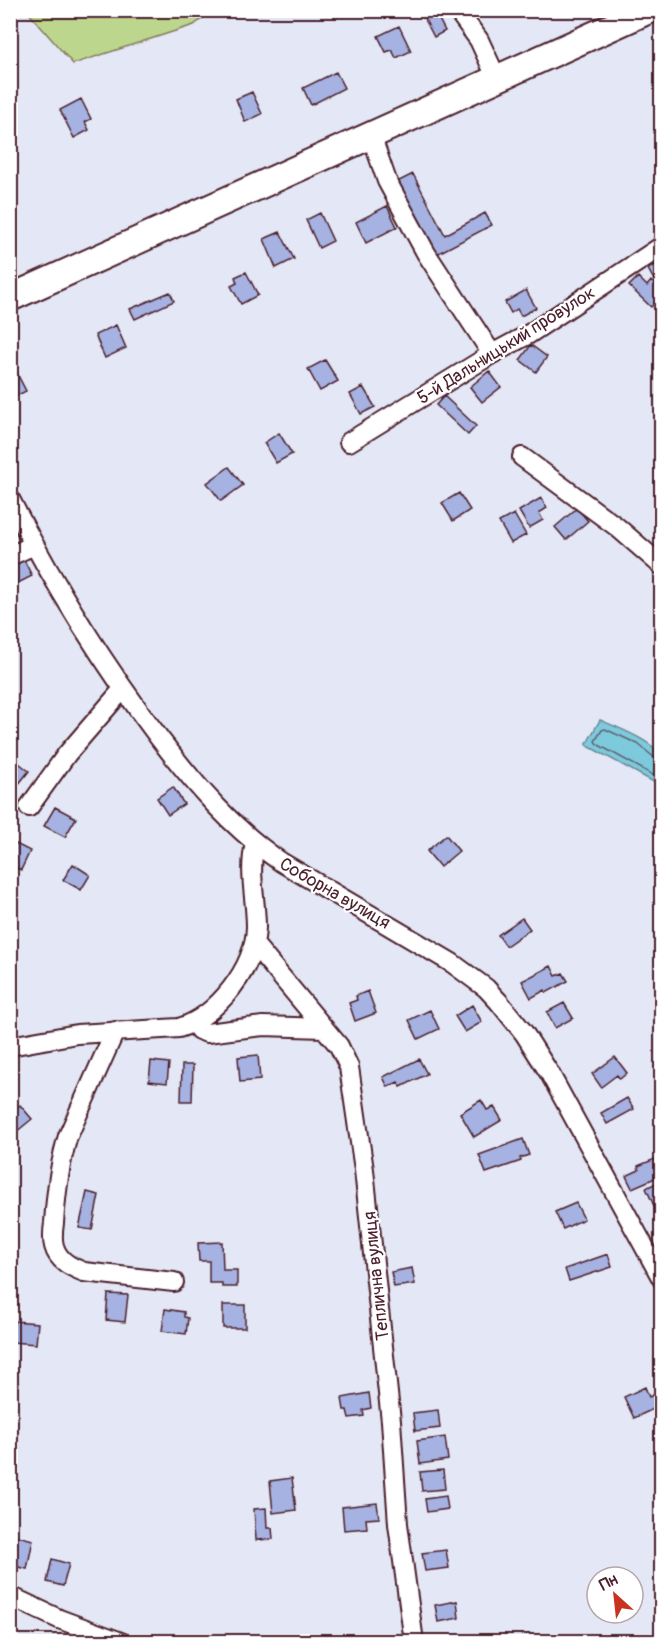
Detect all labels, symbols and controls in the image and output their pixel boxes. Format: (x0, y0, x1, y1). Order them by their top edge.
street label: 5-й Дальницький провулок (413, 281, 600, 410)
street label: Соборна вулиця (275, 852, 394, 934)
street label: Теплична вулиця (358, 1210, 395, 1342)
north arrow (585, 1565, 645, 1625)
text: Пн (596, 1570, 621, 1595)

